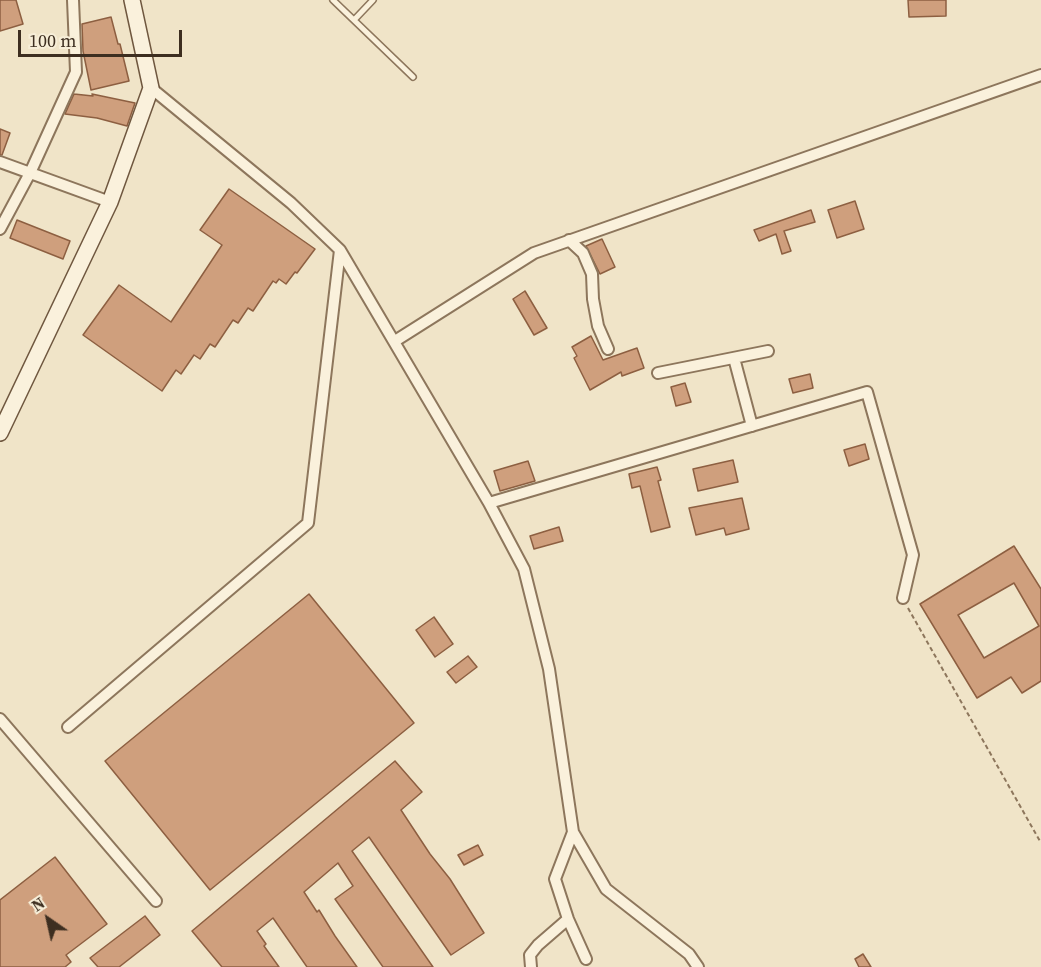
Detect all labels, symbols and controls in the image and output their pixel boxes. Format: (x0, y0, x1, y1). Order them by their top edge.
scale bar (21, 18, 184, 56)
text: 100 m (29, 28, 76, 53)
north arrow (18, 889, 78, 949)
text: N (27, 892, 49, 916)

